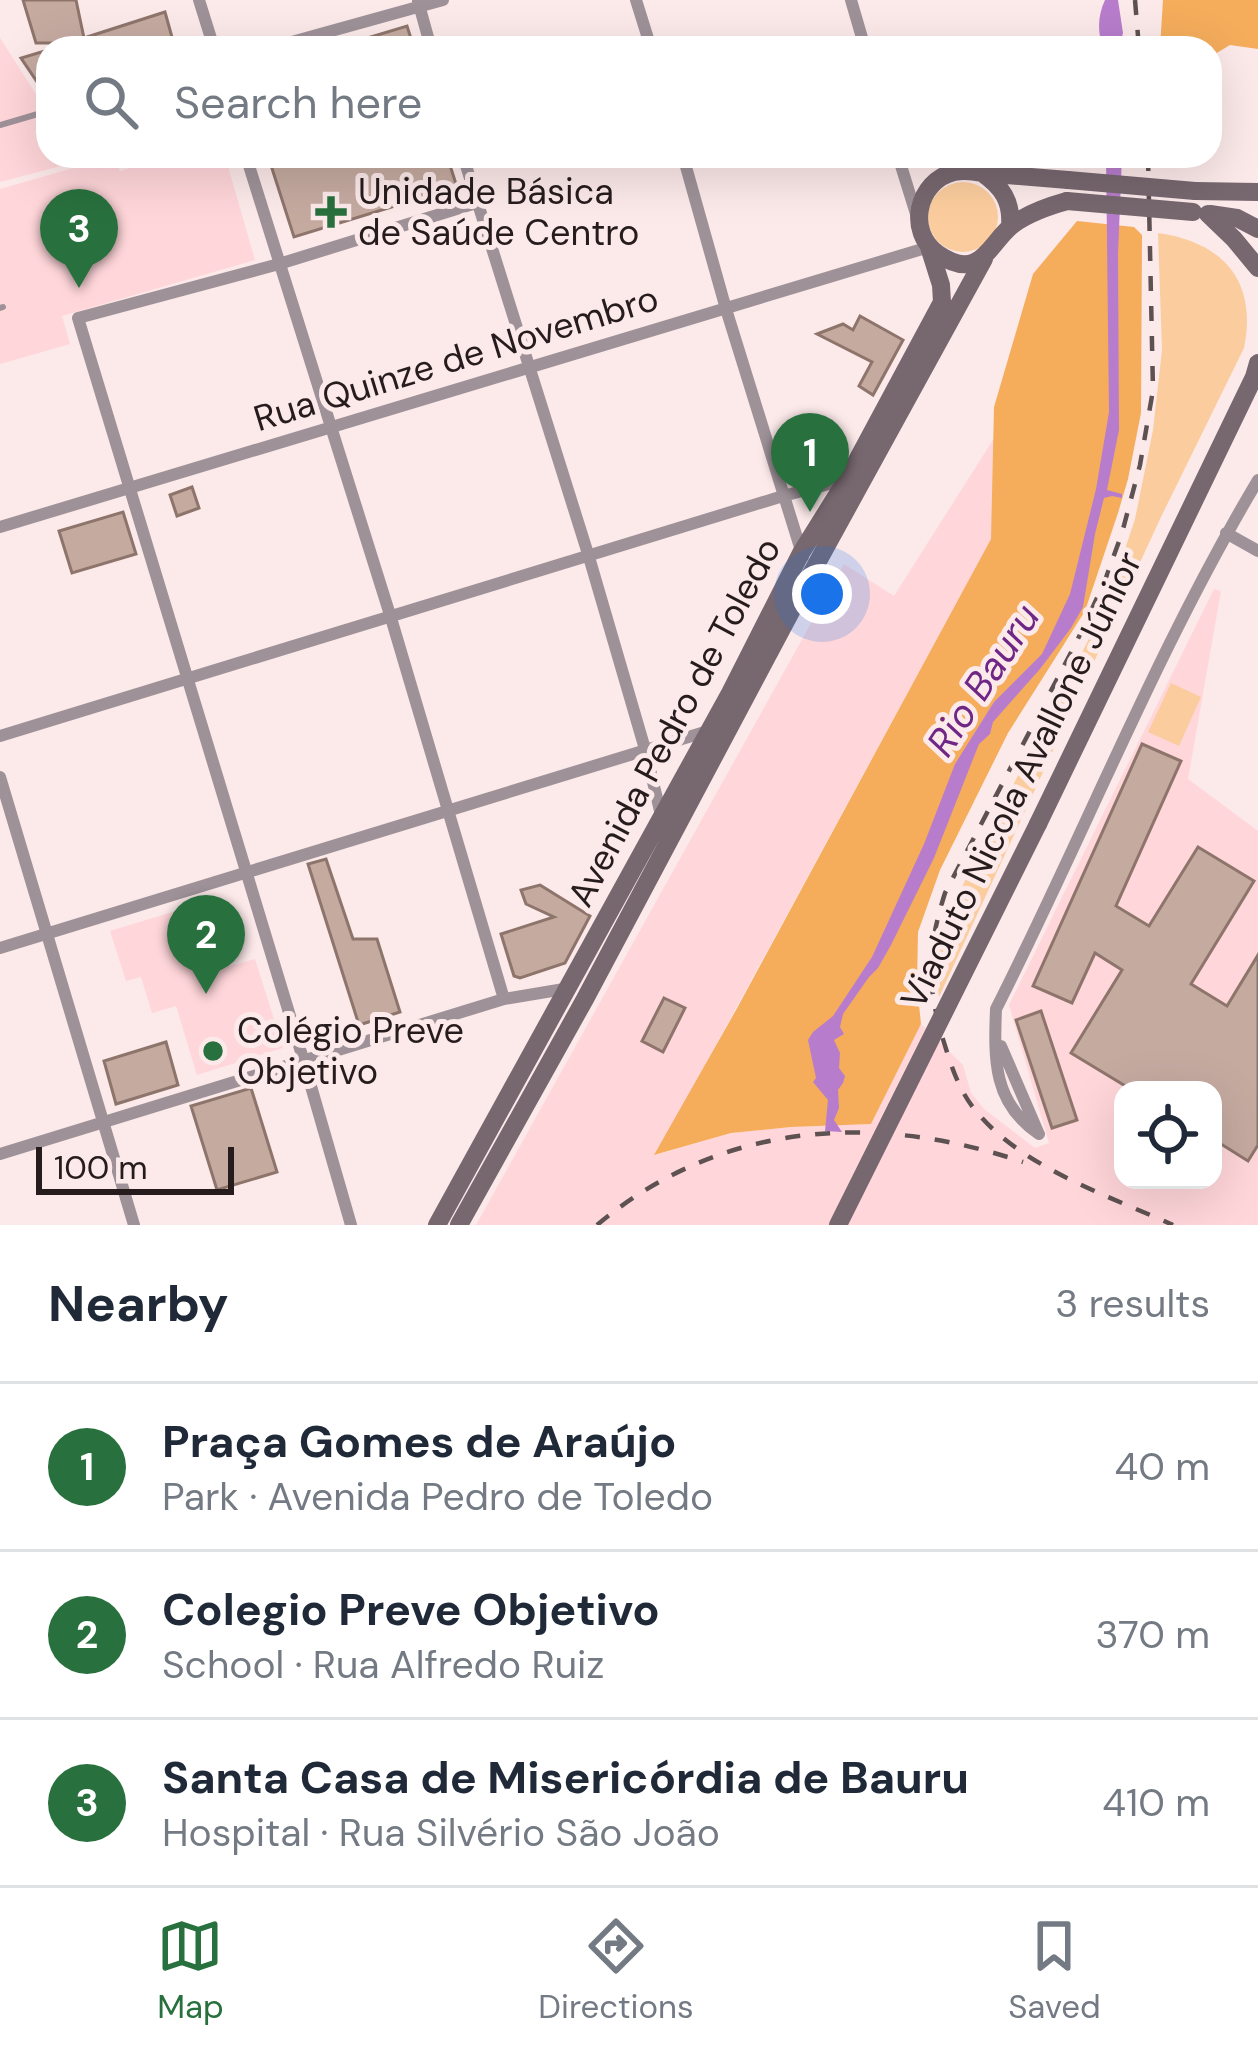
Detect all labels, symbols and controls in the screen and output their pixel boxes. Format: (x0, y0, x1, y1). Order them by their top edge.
search box (36, 36, 1222, 168)
icon: search (78, 69, 144, 135)
text: Search here (174, 73, 422, 132)
place label: Unidade Básica de Saúde Centro (358, 168, 639, 256)
pin: 3 (40, 189, 118, 288)
marker: Unidade Básica de Saúde Centro (315, 196, 347, 228)
street label: Rua Quinze de Novembro (248, 274, 664, 442)
pin: 1 (771, 413, 849, 512)
street label: Avenida Pedro de Toledo (557, 529, 791, 915)
street label: Viaduto Nicola Avallone Júnior (890, 544, 1152, 1016)
your location (792, 564, 852, 624)
water label: Rio Bauru (915, 594, 1051, 766)
pin: 2 (167, 895, 245, 994)
place label: Colégio Preve Objetivo (237, 1007, 464, 1095)
marker: Colégio Preve Objetivo (200, 1038, 226, 1064)
map controls (1114, 1081, 1222, 1189)
button: locate (1114, 1081, 1222, 1189)
scale bar (36, 1141, 234, 1194)
text: 100 m (54, 1146, 148, 1189)
text: Nearby (48, 1270, 229, 1337)
text: 3 results (1055, 1278, 1210, 1329)
text: Praça Gomes de Araújo (162, 1412, 676, 1471)
text: 1 (80, 1441, 94, 1492)
text: 40 m (1115, 1441, 1210, 1492)
text: Park · Avenida Pedro de Toledo (162, 1471, 713, 1522)
text: Colegio Preve Objetivo (162, 1580, 660, 1639)
text: 2 (76, 1609, 98, 1660)
text: 370 m (1096, 1609, 1210, 1660)
text: School · Rua Alfredo Ruiz (162, 1639, 604, 1690)
text: Santa Casa de Misericórdia de Bauru (162, 1748, 969, 1807)
text: 3 (75, 1777, 99, 1828)
text: 410 m (1102, 1777, 1210, 1828)
text: Hospital · Rua Silvério São João (162, 1807, 720, 1858)
tab: Map (157, 1913, 224, 2028)
tab: Directions (538, 1913, 694, 2028)
tab: Saved (1008, 1913, 1101, 2028)

